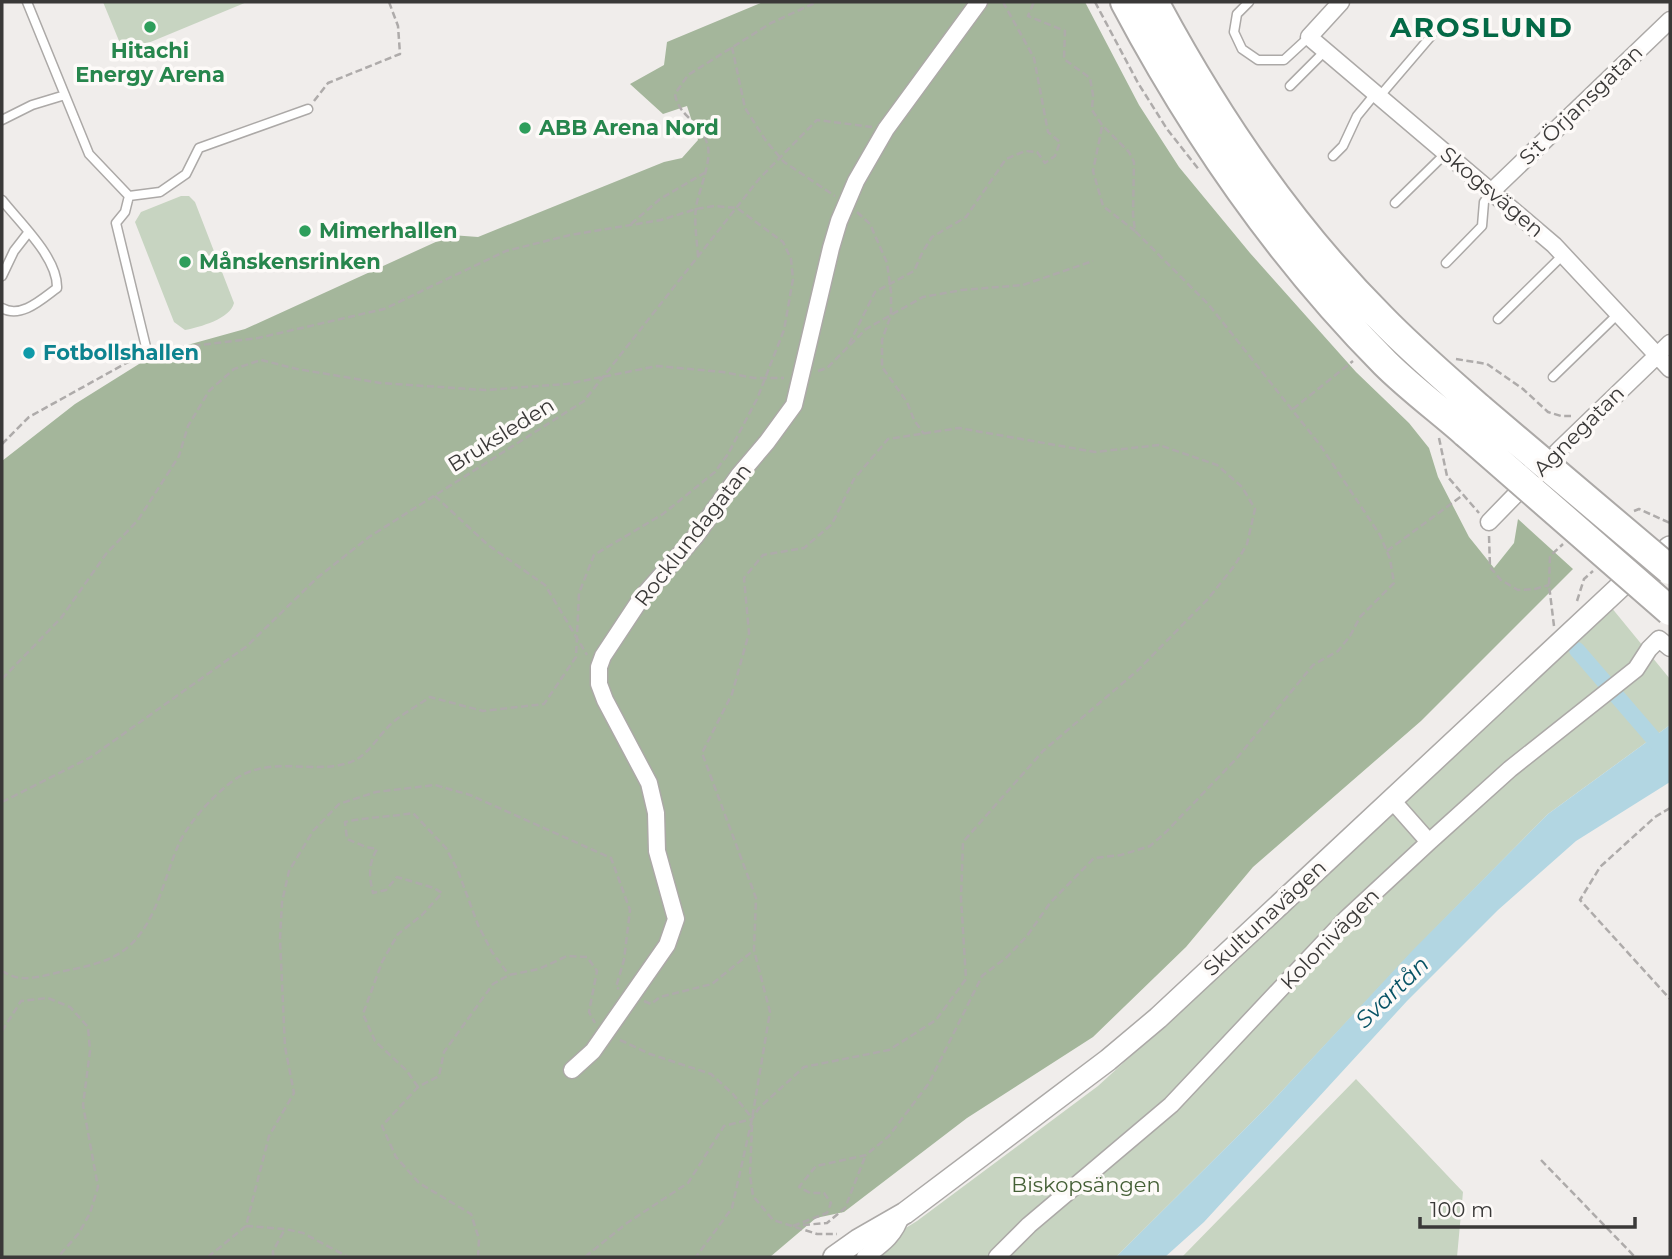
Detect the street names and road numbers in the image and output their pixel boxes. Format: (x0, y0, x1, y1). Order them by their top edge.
street label: S:t Örjansgatan (1514, 40, 1647, 170)
street label: Skogsvägen (1436, 141, 1549, 242)
street label: Agnegatan (1528, 380, 1629, 481)
street label: Bruksleden (443, 392, 558, 477)
street label: Rocklundagatan (629, 458, 756, 611)
street label: Skultunavägen (1198, 854, 1331, 981)
street label: Kolonivägen (1275, 883, 1384, 994)

